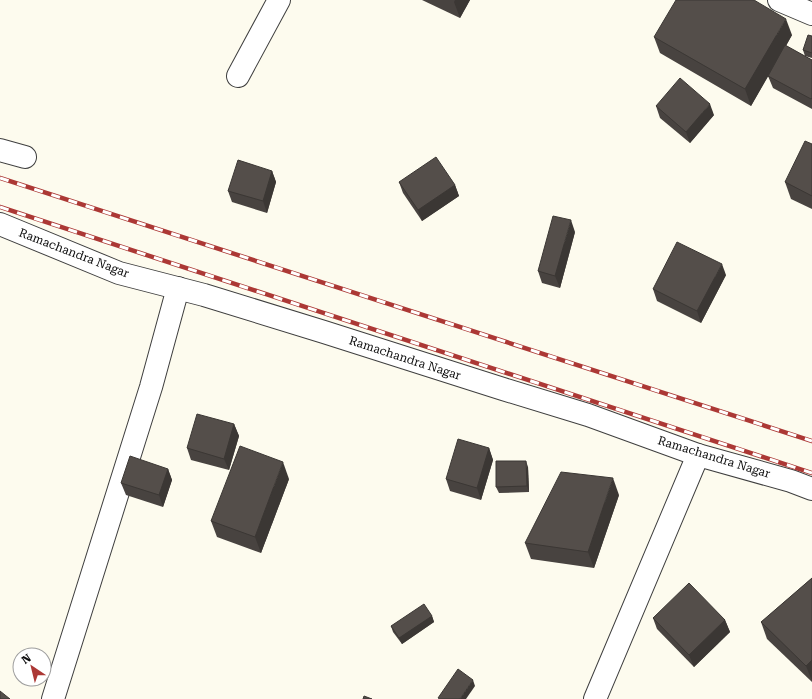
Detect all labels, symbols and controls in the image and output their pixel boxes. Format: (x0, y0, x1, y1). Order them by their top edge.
street label: Ramachandra Nagar (17, 226, 131, 280)
street label: Ramachandra Nagar (347, 333, 463, 383)
street label: Ramachandra Nagar (656, 433, 772, 481)
north arrow (12, 647, 52, 687)
text: N (19, 651, 34, 667)

